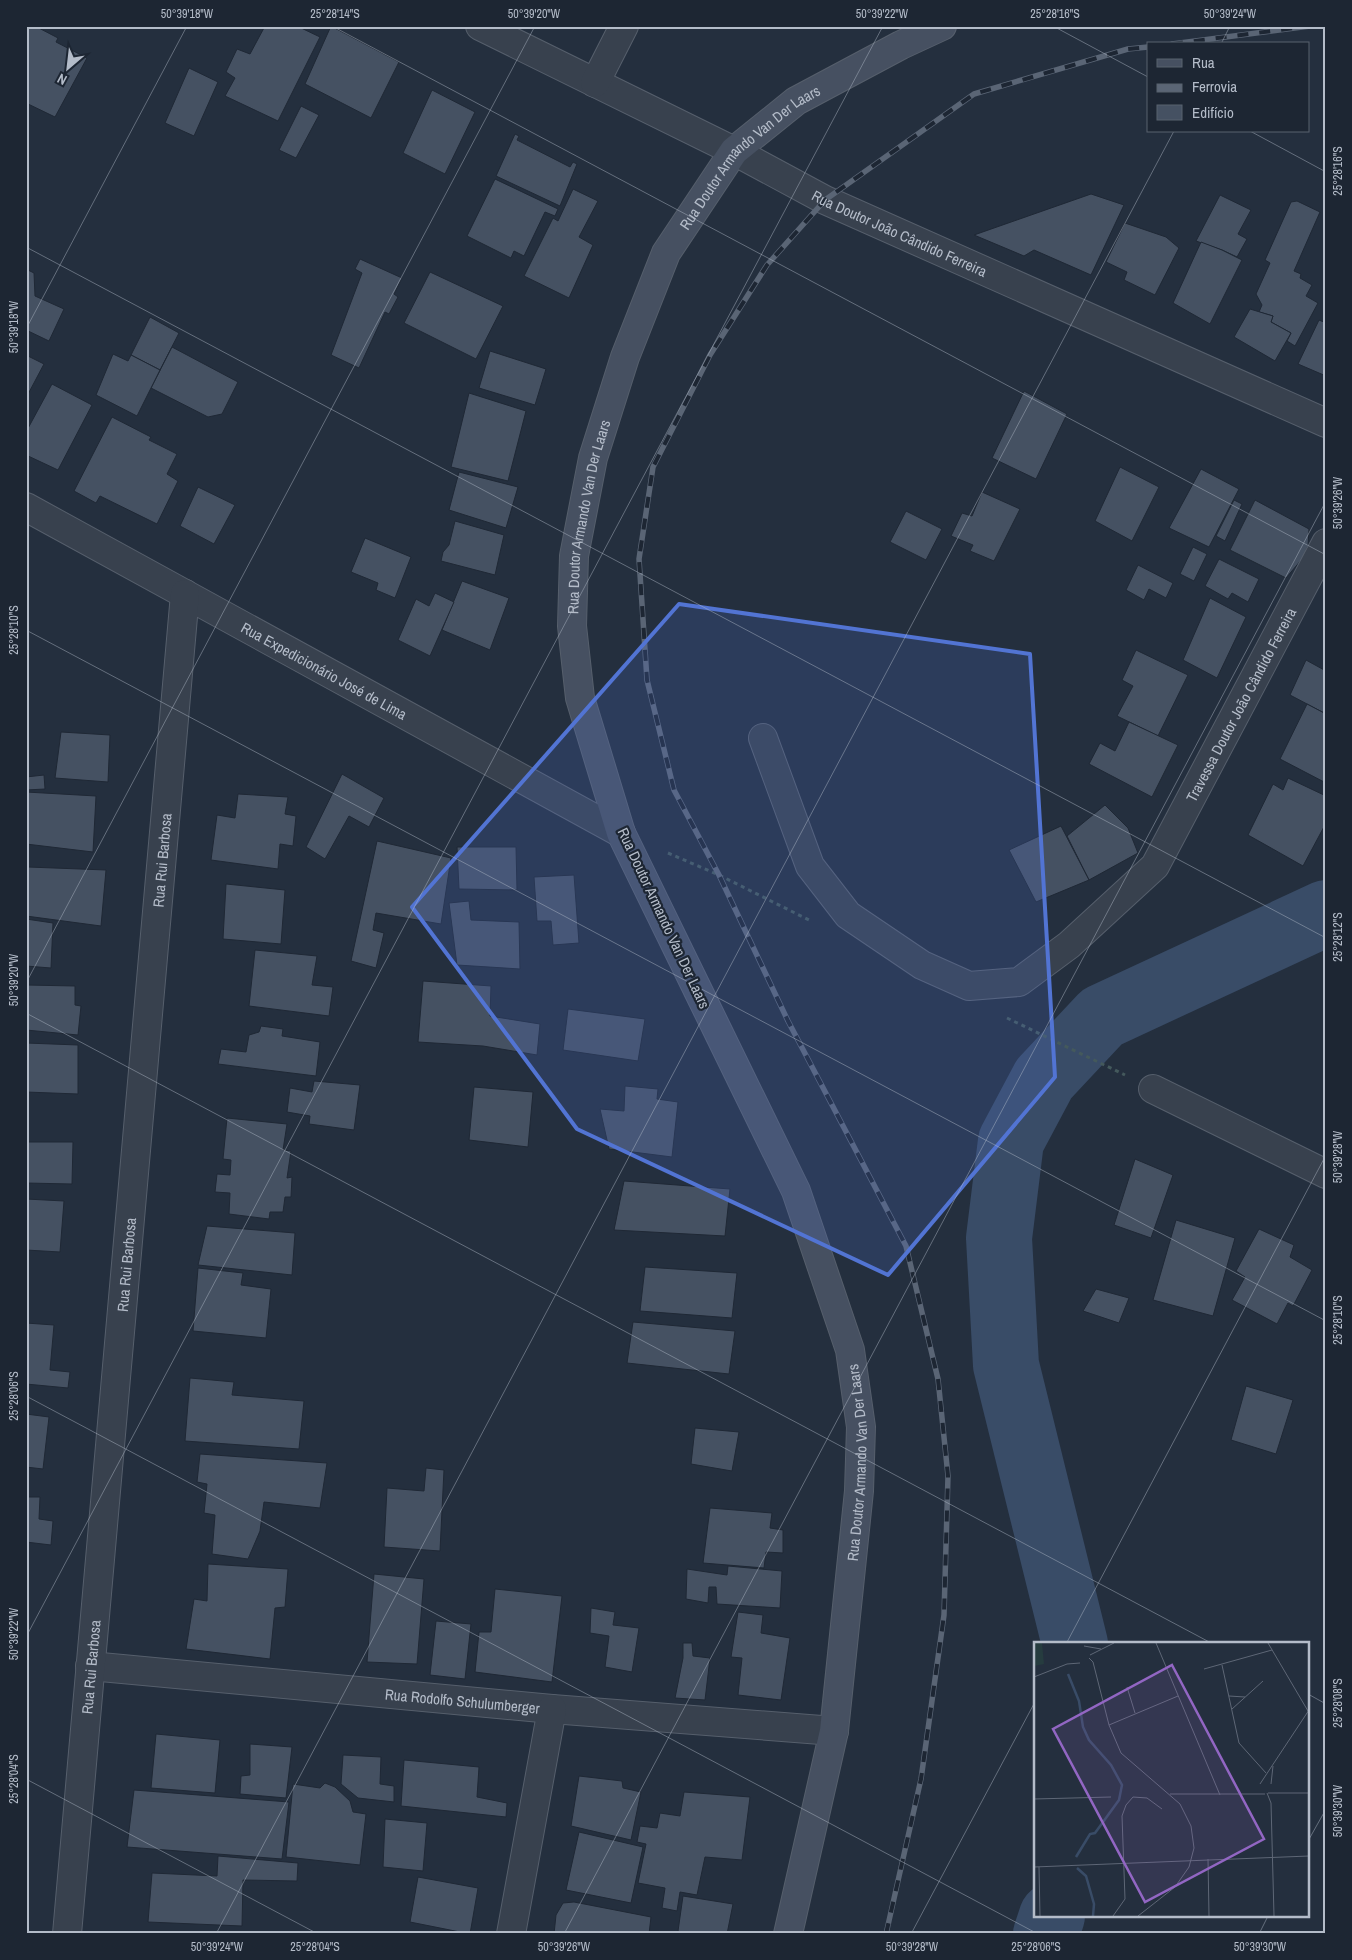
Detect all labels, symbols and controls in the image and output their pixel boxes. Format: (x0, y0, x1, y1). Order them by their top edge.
text: 50°39'18"W (161, 6, 214, 22)
text: 25°28'14"S (310, 6, 360, 22)
text: 50°39'20"W (508, 6, 561, 22)
text: 50°39'22"W (856, 6, 909, 22)
text: 25°28'16"S (1030, 6, 1080, 22)
text: 50°39'24"W (1204, 6, 1257, 22)
north arrow (42, 42, 92, 92)
legend (1147, 42, 1310, 132)
text: Rua (1192, 52, 1215, 73)
text: N (54, 70, 70, 89)
text: Ferrovia (1192, 76, 1237, 97)
street label: Rua Doutor Armando Van Der Laars (674, 80, 824, 234)
text: Edifício (1192, 102, 1234, 123)
text: 25°28'16"S (1330, 146, 1346, 196)
street label: Rua Doutor João Cândido Ferreira (808, 184, 991, 281)
text: 50°39'18"W (6, 300, 22, 353)
street label: Rua Doutor Armando Van Der Laars (562, 417, 615, 614)
text: 50°39'26"W (1330, 476, 1346, 529)
street label: Travessa Doutor João Cândido Ferreira (1180, 603, 1301, 805)
text: 25°28'10"S (6, 605, 22, 655)
street label: Rua Expedicionário José de Lima (238, 616, 411, 724)
street label: Rua Rui Barbosa (147, 812, 176, 908)
street label: Rua Doutor Armando Van Der Laars (613, 824, 715, 1012)
text: 25°28'12"S (1330, 912, 1346, 962)
text: 50°39'20"W (6, 953, 22, 1006)
text: 50°39'28"W (1330, 1130, 1346, 1183)
street label: Rua Rui Barbosa (111, 1216, 141, 1313)
text: 25°28'10"S (1330, 1295, 1346, 1345)
street label: Rua Doutor Armando Van Der Laars (841, 1363, 872, 1562)
text: 25°28'06"S (6, 1371, 22, 1421)
text: 50°39'22"W (6, 1607, 22, 1660)
street label: Rua Rui Barbosa (76, 1619, 105, 1715)
inset map (1034, 1642, 1310, 1918)
text: 25°28'08"S (1330, 1678, 1346, 1728)
street label: Rua Rodolfo Schulumberger (384, 1683, 541, 1718)
text: 25°28'04"S (6, 1754, 22, 1804)
text: 50°39'30"W (1330, 1784, 1346, 1837)
text: 50°39'24"W (191, 1939, 244, 1955)
text: 25°28'04"S (290, 1939, 340, 1955)
text: 50°39'26"W (538, 1939, 591, 1955)
text: 50°39'28"W (886, 1939, 939, 1955)
text: 25°28'06"S (1011, 1939, 1061, 1955)
text: 50°39'30"W (1234, 1939, 1287, 1955)

